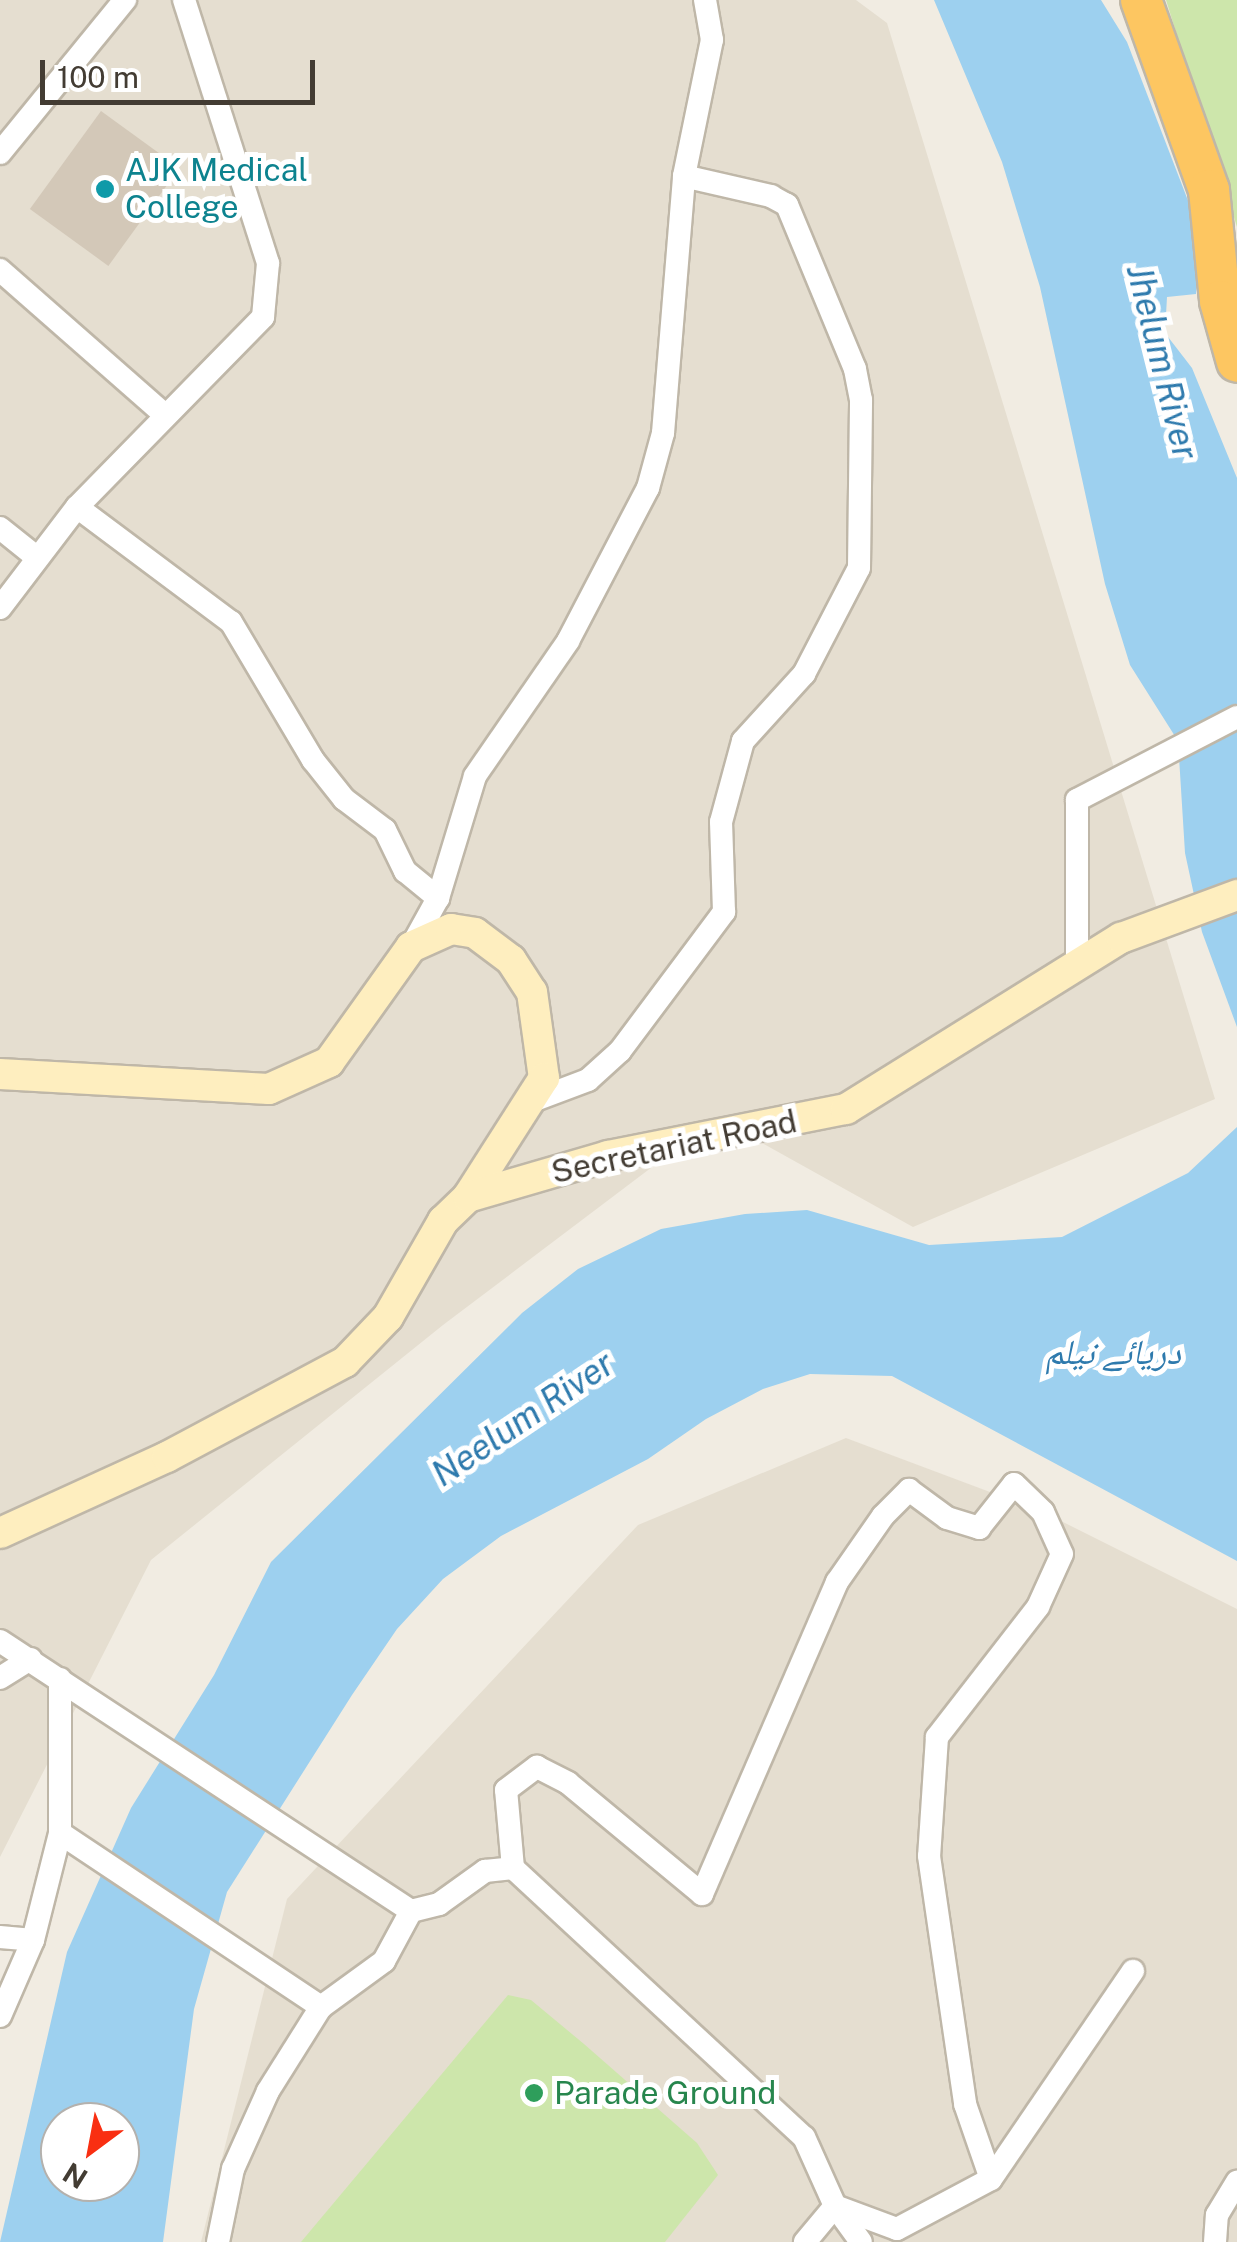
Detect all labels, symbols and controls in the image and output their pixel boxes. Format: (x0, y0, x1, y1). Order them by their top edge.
scale bar (45, 40, 320, 102)
text: 100 m (57, 59, 139, 95)
place label: AJK Medical College (125, 152, 308, 227)
marker: AJK Medical College (94, 178, 116, 200)
water label: Jhelum River (1118, 260, 1206, 464)
street label: Secretariat Road (548, 1102, 800, 1192)
water label: دریائے نیلم (1045, 1331, 1181, 1373)
water label: Neelum River (424, 1343, 622, 1495)
place label: Parade Ground (554, 2074, 776, 2112)
marker: Parade Ground (523, 2082, 545, 2104)
north arrow (40, 2102, 140, 2202)
text: N (57, 2156, 93, 2196)

